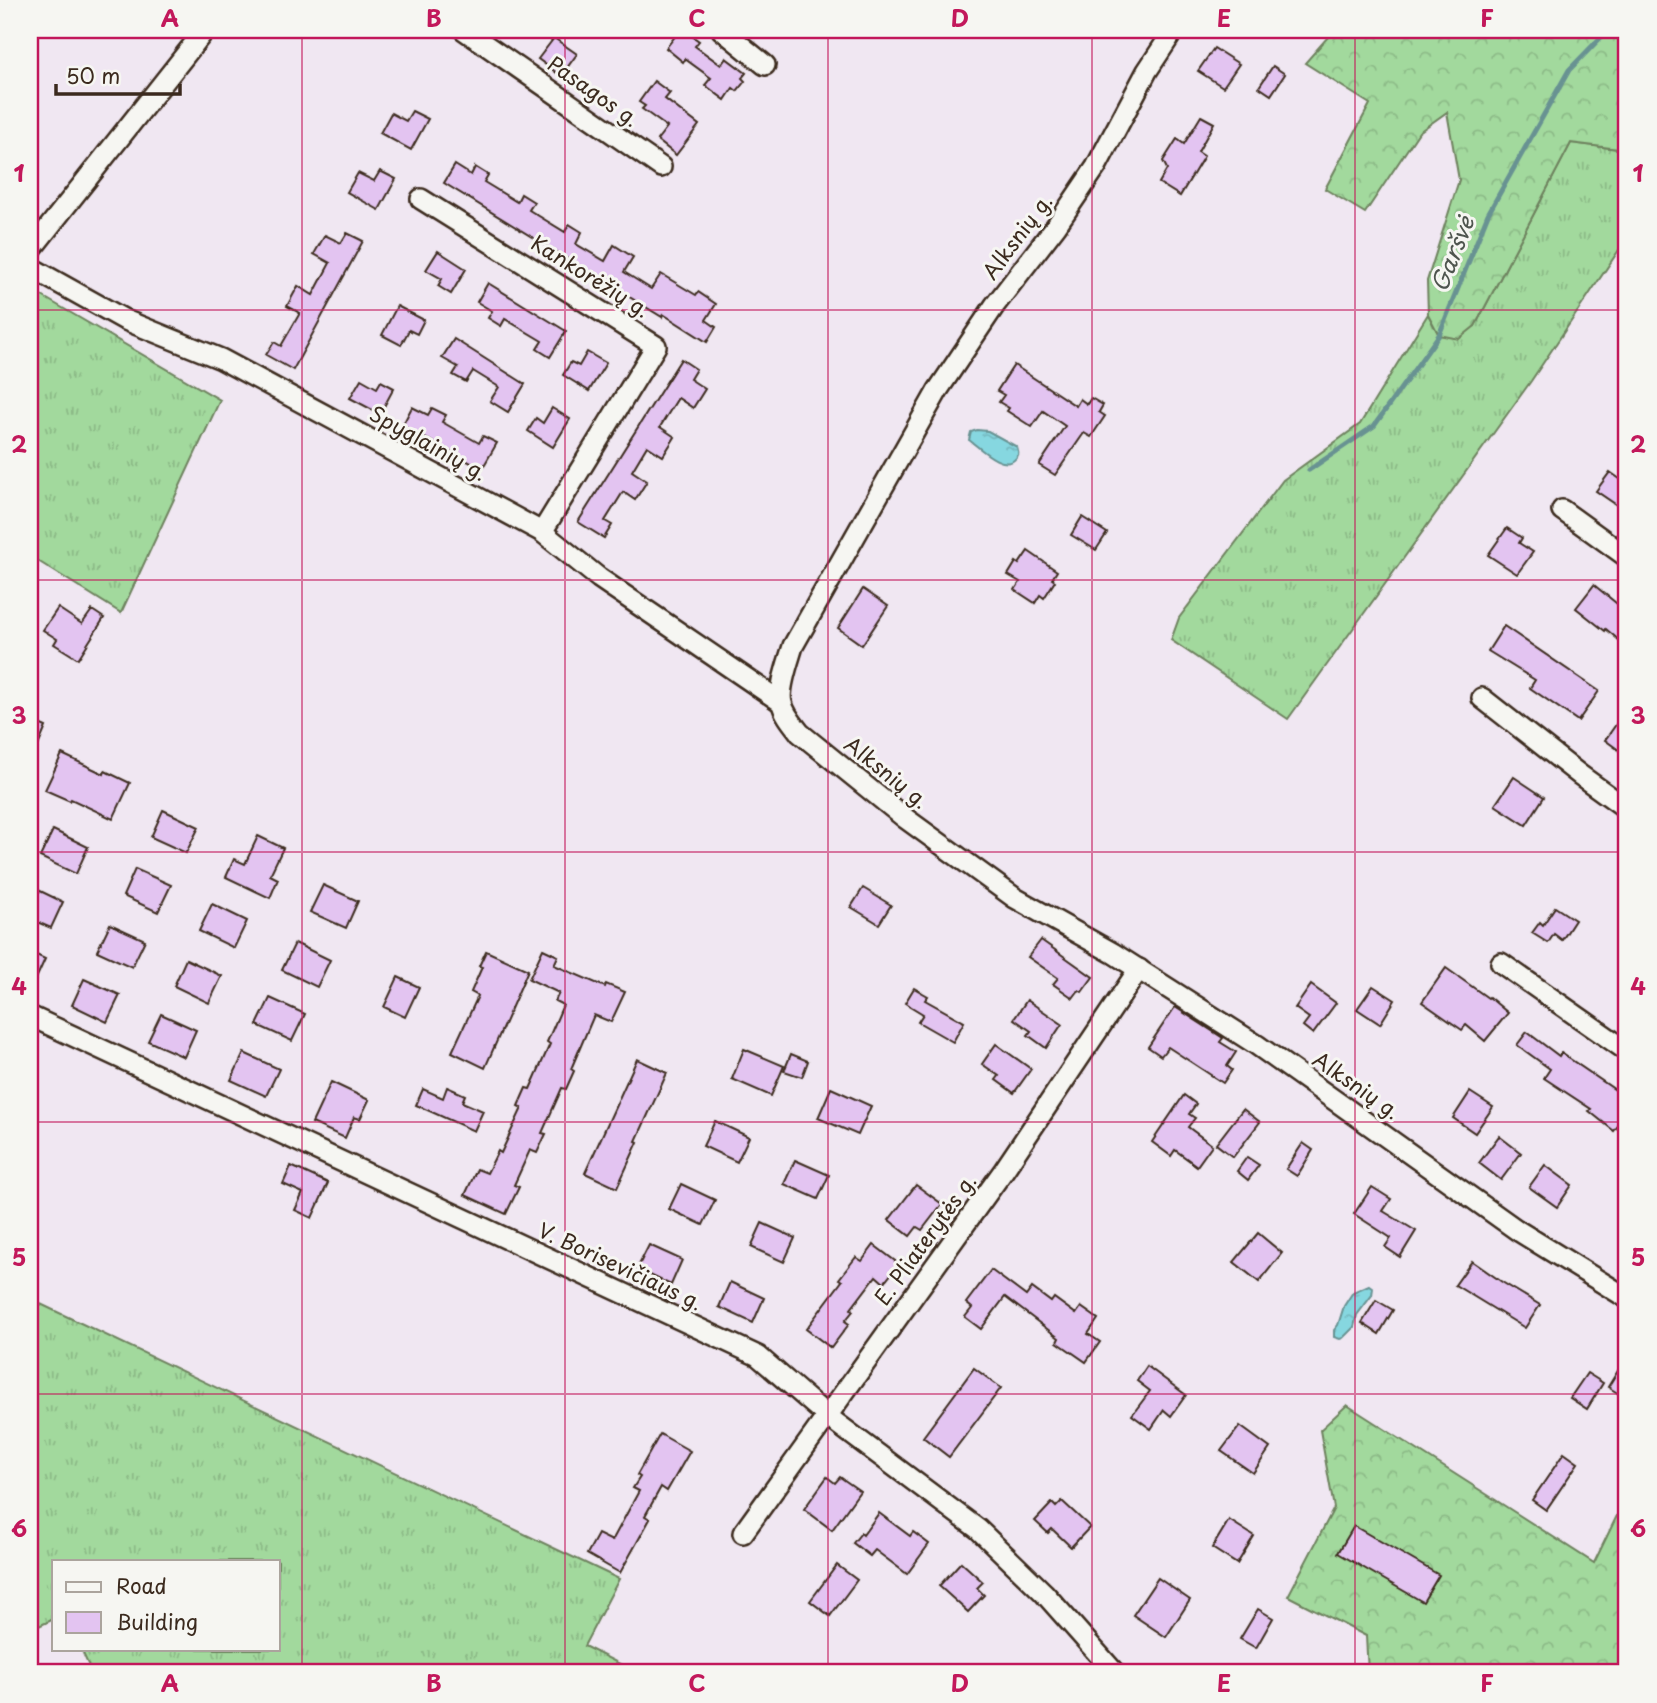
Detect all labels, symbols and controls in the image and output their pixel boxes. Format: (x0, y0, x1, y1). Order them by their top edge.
text: A (161, 0, 179, 35)
text: B (426, 0, 442, 35)
text: C (688, 0, 706, 35)
text: D (951, 0, 969, 35)
text: E (1217, 0, 1231, 35)
text: F (1480, 0, 1494, 35)
street label: Pasagos g. (542, 47, 646, 134)
scale bar (56, 52, 180, 96)
text: 50 m (66, 59, 120, 91)
text: 1 (14, 155, 25, 190)
text: 1 (1633, 155, 1644, 190)
street label: Alksnių g. (974, 186, 1059, 285)
water label: Garšvė (1421, 209, 1483, 296)
street label: Kankorėžių g. (525, 226, 657, 325)
street label: Spyglainių g. (364, 397, 494, 488)
text: 2 (11, 426, 27, 461)
text: 2 (1630, 426, 1646, 461)
text: 3 (11, 697, 27, 732)
text: 3 (1630, 697, 1646, 732)
street label: Alksnių g. (838, 728, 936, 815)
text: 4 (11, 968, 27, 1003)
text: 4 (1630, 968, 1646, 1003)
street label: Alksnių g. (1307, 1043, 1407, 1126)
street label: E. Pliaterytės g. (866, 1166, 983, 1311)
street label: V. Borisevičiaus g. (533, 1213, 708, 1317)
text: 5 (12, 1239, 26, 1274)
text: 5 (1631, 1239, 1645, 1274)
text: 6 (11, 1510, 27, 1545)
text: 6 (1630, 1510, 1646, 1545)
legend (52, 1560, 280, 1650)
text: Road (116, 1569, 167, 1601)
text: Building (116, 1605, 198, 1637)
text: A (161, 1665, 179, 1700)
text: B (426, 1665, 442, 1700)
text: C (688, 1665, 706, 1700)
text: D (951, 1665, 969, 1700)
text: E (1217, 1665, 1231, 1700)
text: F (1480, 1665, 1494, 1700)

